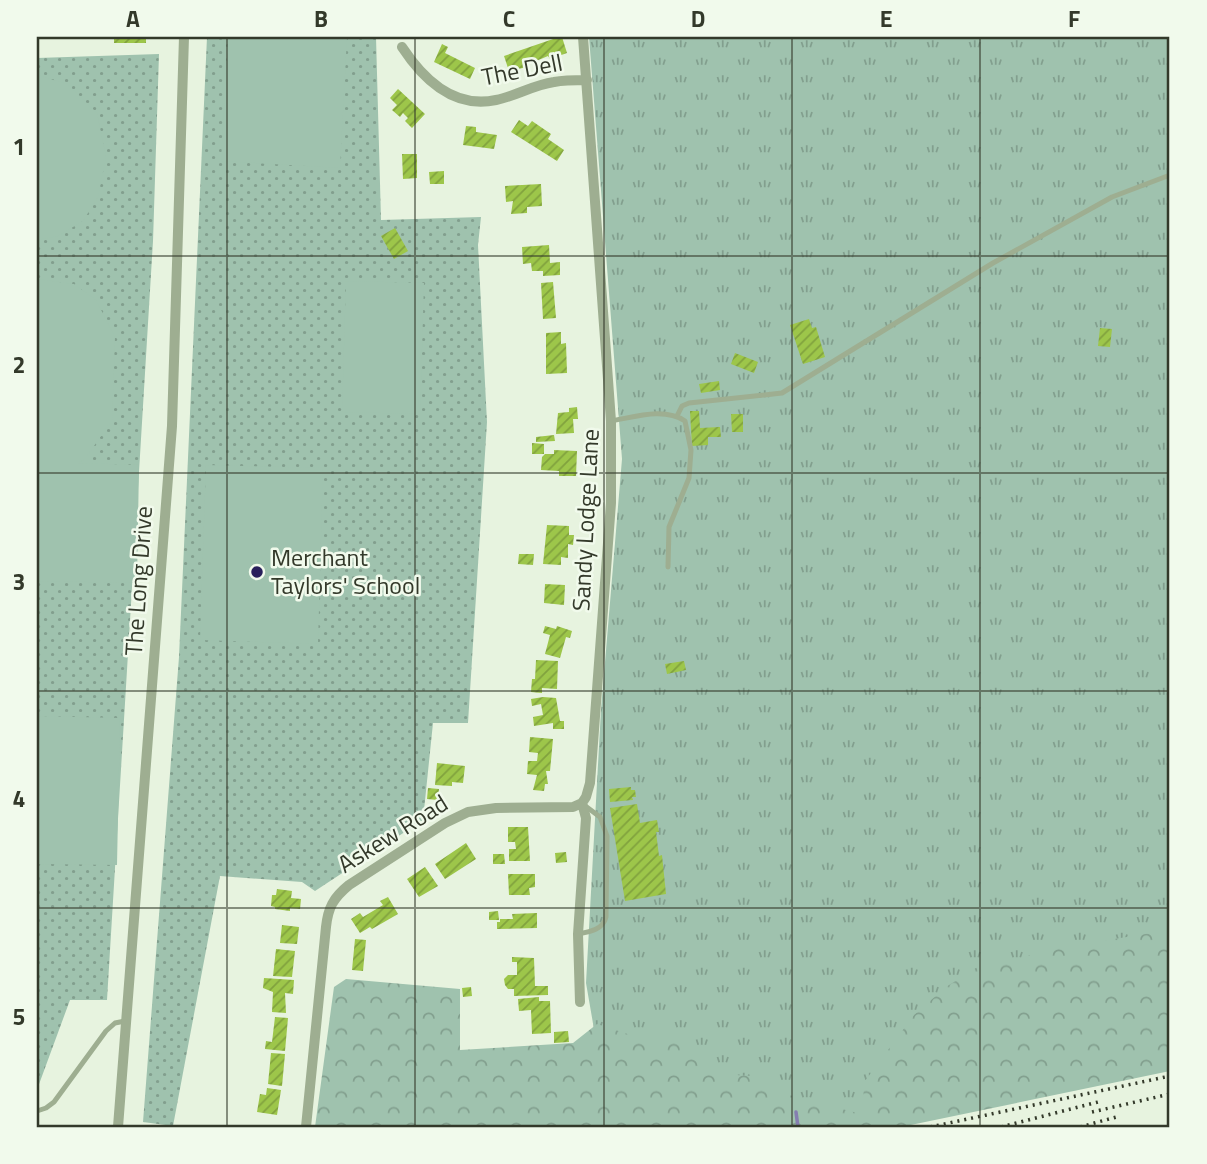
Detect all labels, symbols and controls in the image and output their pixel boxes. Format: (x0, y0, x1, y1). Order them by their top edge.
text: A (126, 1, 140, 36)
text: B (314, 1, 328, 36)
text: C (503, 1, 515, 36)
text: D (691, 1, 705, 36)
text: E (880, 1, 892, 36)
text: F (1068, 1, 1080, 36)
street label: The Dell (478, 44, 565, 94)
text: 1 (13, 129, 25, 164)
text: 2 (13, 347, 25, 382)
street label: Sandy Lodge Lane (562, 428, 608, 612)
street label: The Long Drive (115, 505, 161, 657)
place label: Merchant Taylors' School (271, 539, 420, 603)
text: 3 (13, 564, 25, 599)
marker: Merchant Taylors' School (249, 564, 265, 580)
text: 4 (13, 781, 25, 816)
street label: Askew Road (330, 785, 455, 881)
text: 5 (13, 999, 25, 1034)

